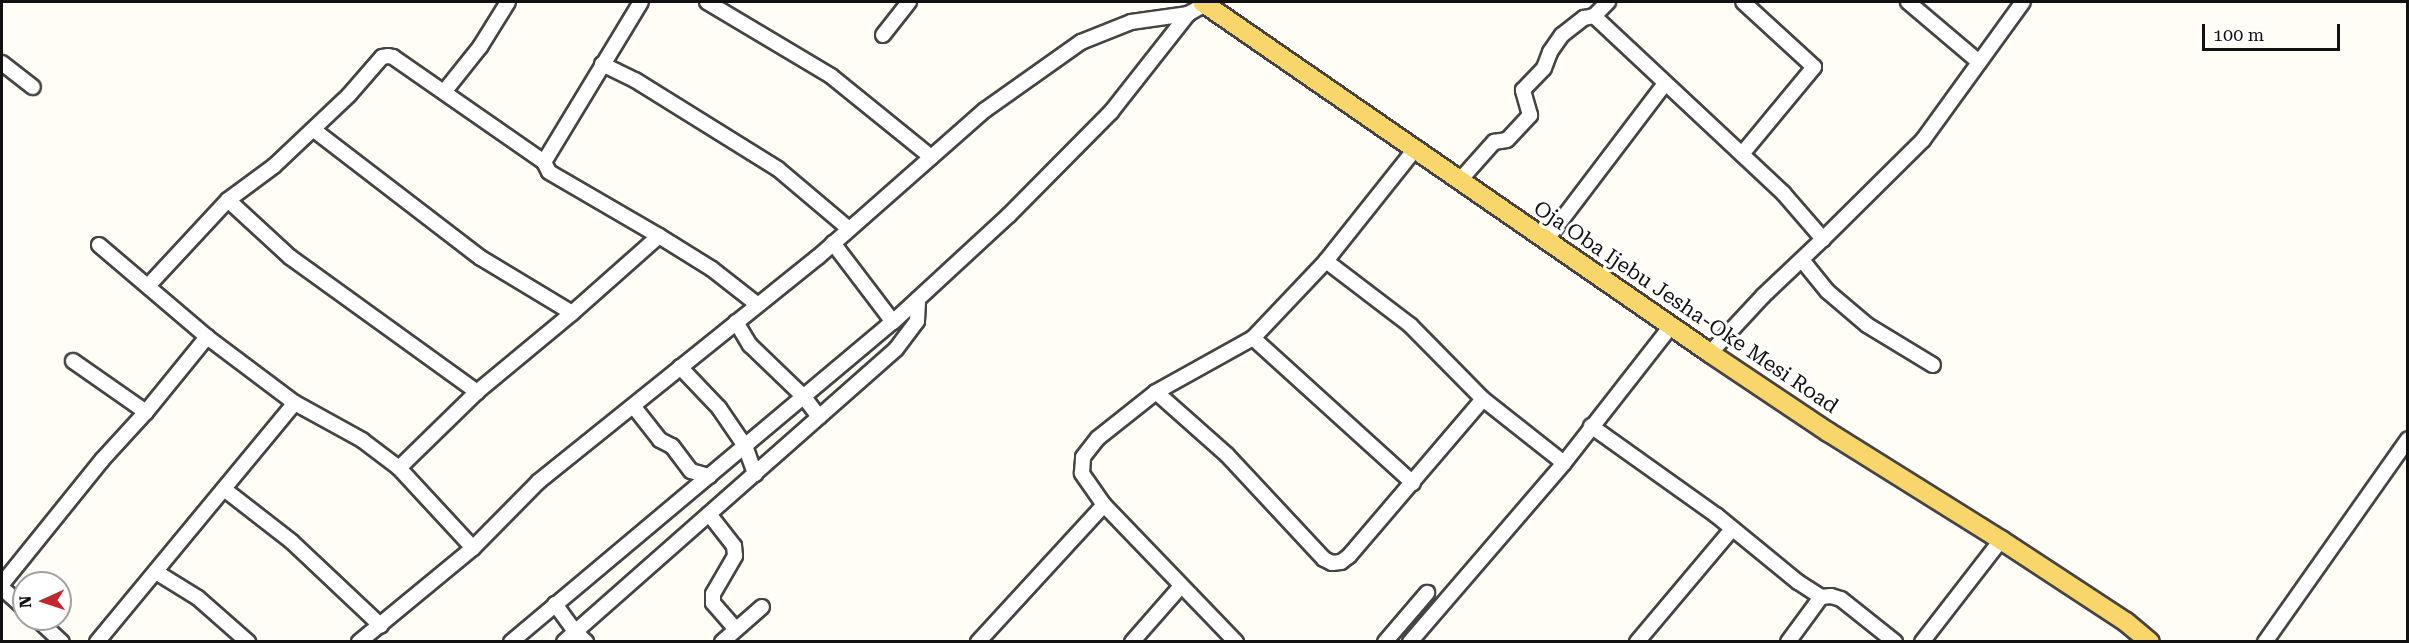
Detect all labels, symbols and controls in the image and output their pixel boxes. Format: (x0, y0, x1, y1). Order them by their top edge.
scale bar (2205, 12, 2343, 50)
text: 100 m (2213, 24, 2264, 45)
street label: Oja Oba Ijebu Jesha-Oke Mesi Road (1529, 195, 1843, 419)
north arrow (12, 571, 72, 631)
text: N (16, 595, 35, 609)

